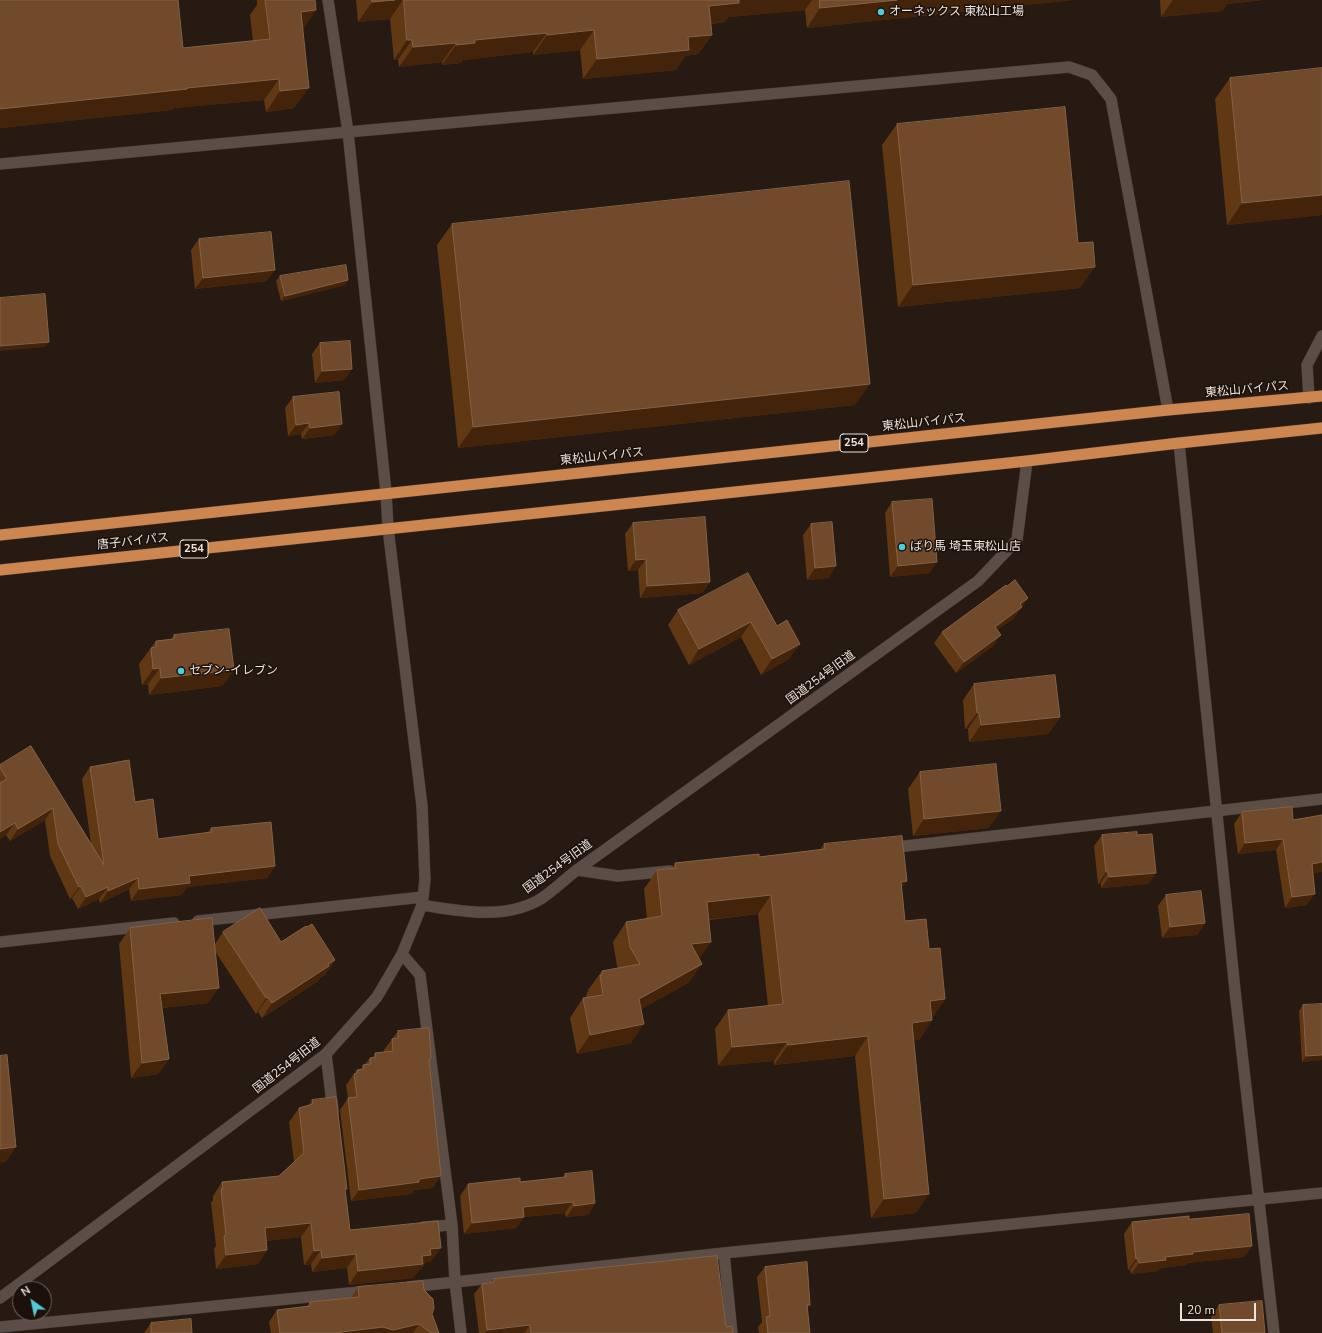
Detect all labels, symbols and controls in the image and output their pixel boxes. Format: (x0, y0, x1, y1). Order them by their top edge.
place label: オーネックス 東松山工場 (889, 5, 1024, 19)
marker: オーネックス 東松山工場 (876, 7, 886, 17)
street label: 東松山バイパス (1205, 379, 1289, 401)
street label: 東松山バイパス (881, 411, 967, 435)
road number: 254 (840, 434, 868, 452)
street label: 東松山バイパス (559, 445, 645, 469)
street label: 唐子バイパス (96, 531, 170, 553)
road number: 254 (180, 540, 208, 558)
place label: ばり馬 埼玉東松山店 (910, 540, 1021, 554)
marker: ばり馬 埼玉東松山店 (897, 542, 907, 552)
street label: 国道254号旧道 (784, 648, 858, 708)
place label: セブン-イレブン (189, 664, 278, 678)
marker: セブン-イレブン (176, 666, 186, 676)
street label: 国道254号旧道 (521, 837, 595, 897)
street label: 国道254号旧道 (250, 1035, 324, 1097)
north arrow (12, 1281, 52, 1321)
text: N (18, 1283, 33, 1300)
scale bar (1182, 1295, 1258, 1321)
text: 20 m (1187, 1302, 1215, 1318)

